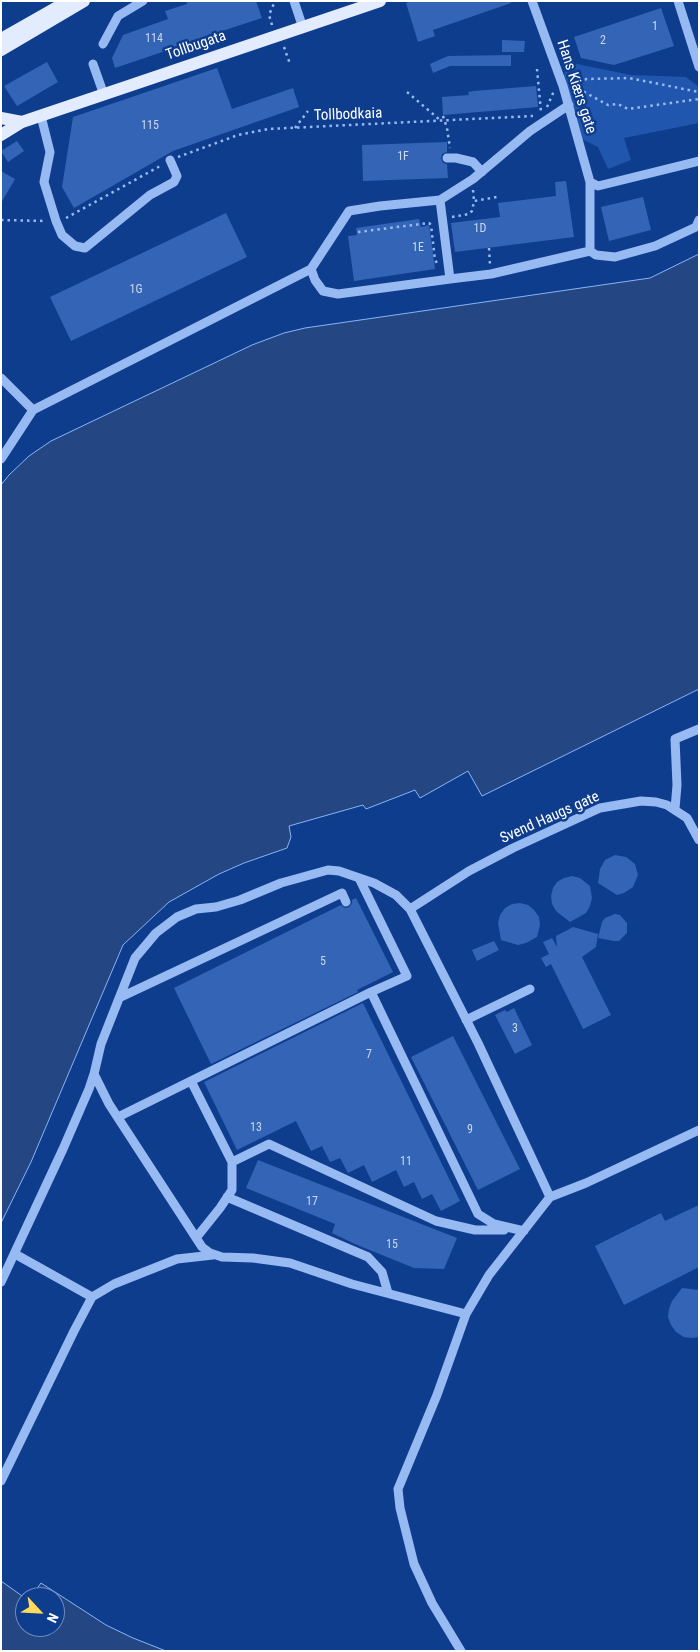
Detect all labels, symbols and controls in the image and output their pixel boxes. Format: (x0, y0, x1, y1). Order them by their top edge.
house number: 1 (652, 20, 658, 34)
street label: Tollbugata (164, 27, 228, 65)
house number: 114 (145, 32, 163, 46)
house number: 2 (600, 34, 606, 48)
street label: Hans Kiærs gate (552, 38, 600, 136)
street label: Tollbodkaia (313, 105, 383, 125)
house number: 115 (141, 119, 159, 133)
house number: 1F (397, 150, 409, 164)
house number: 1D (474, 222, 486, 236)
house number: 1E (412, 241, 424, 255)
house number: 1G (129, 283, 143, 297)
street label: Svend Haugs gate (498, 788, 602, 848)
house number: 5 (320, 955, 326, 969)
house number: 3 (512, 1022, 518, 1036)
house number: 7 (366, 1048, 372, 1062)
house number: 13 (250, 1121, 262, 1135)
house number: 9 (467, 1123, 473, 1137)
house number: 11 (400, 1155, 412, 1169)
house number: 17 (306, 1195, 318, 1209)
house number: 15 (386, 1238, 398, 1252)
north arrow (15, 1587, 65, 1637)
text: N (44, 1611, 62, 1625)

